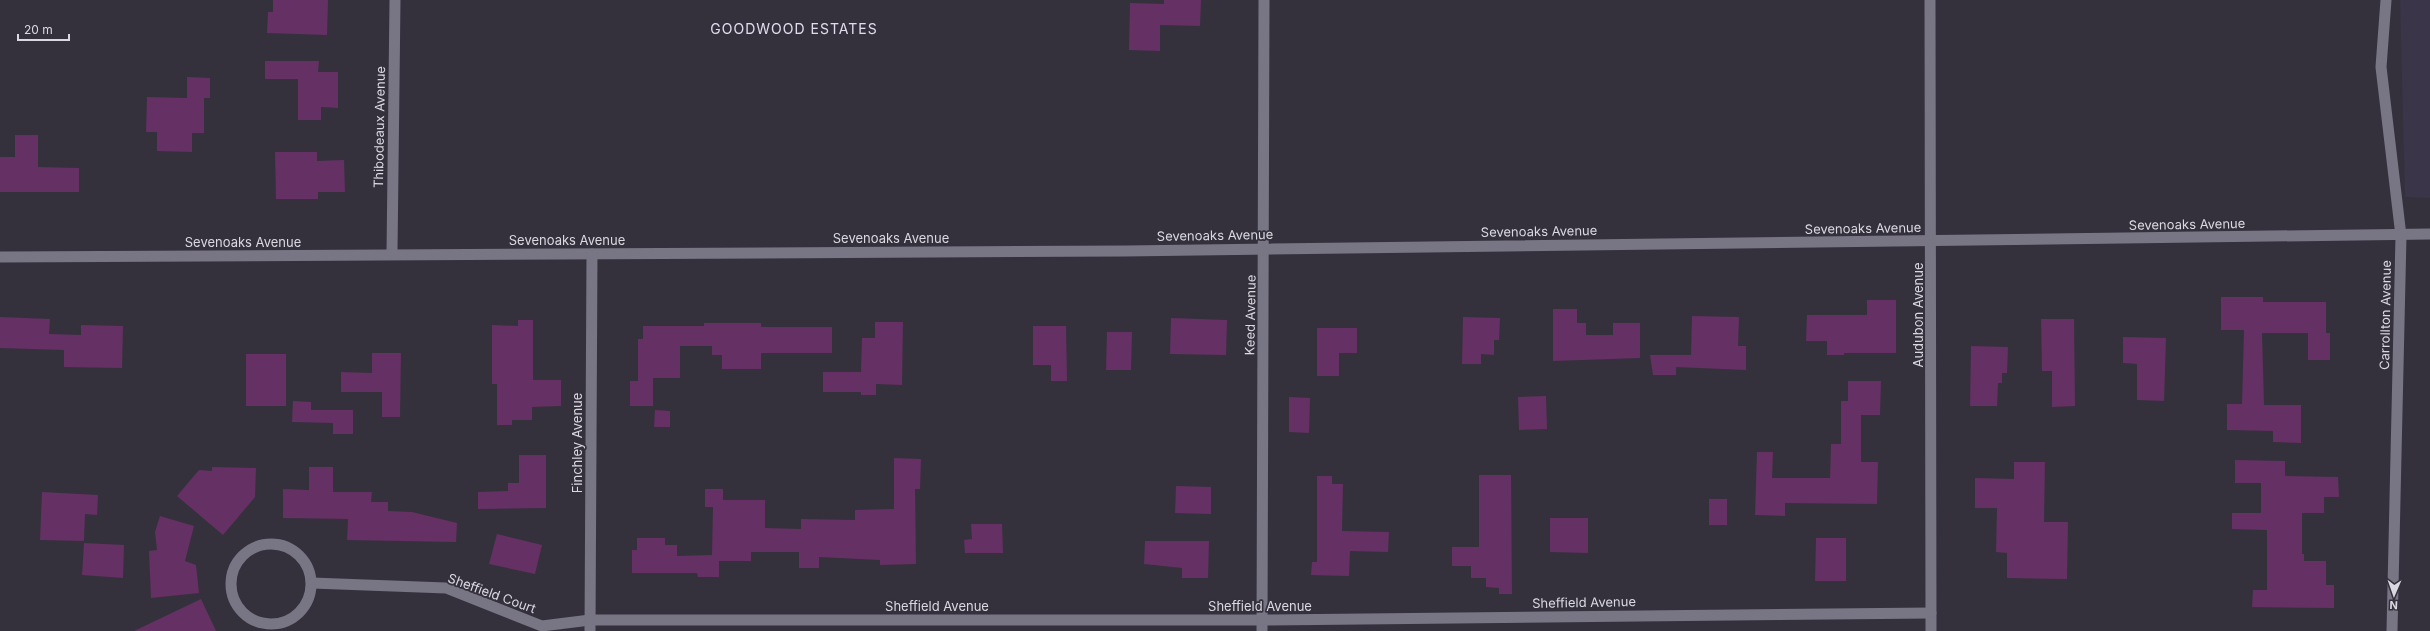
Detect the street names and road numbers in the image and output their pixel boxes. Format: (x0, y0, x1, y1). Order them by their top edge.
street label: Thibodeaux Avenue (370, 66, 388, 188)
street label: Sevenoaks Avenue (2129, 215, 2245, 233)
street label: Sevenoaks Avenue (1805, 219, 1921, 237)
street label: Sevenoaks Avenue (1481, 222, 1597, 240)
street label: Sevenoaks Avenue (1157, 226, 1273, 244)
street label: Sevenoaks Avenue (833, 230, 949, 246)
street label: Sevenoaks Avenue (509, 232, 625, 248)
street label: Sevenoaks Avenue (185, 234, 301, 250)
street label: Carrollton Avenue (2376, 260, 2394, 370)
street label: Audubon Avenue (1910, 262, 1926, 368)
street label: Keed Avenue (1241, 275, 1259, 355)
street label: Finchley Avenue (569, 393, 585, 493)
street label: Sheffield Court (446, 570, 538, 616)
street label: Sheffield Avenue (1532, 593, 1636, 611)
street label: Sheffield Avenue (885, 598, 989, 614)
street label: Sheffield Avenue (1208, 598, 1312, 614)

